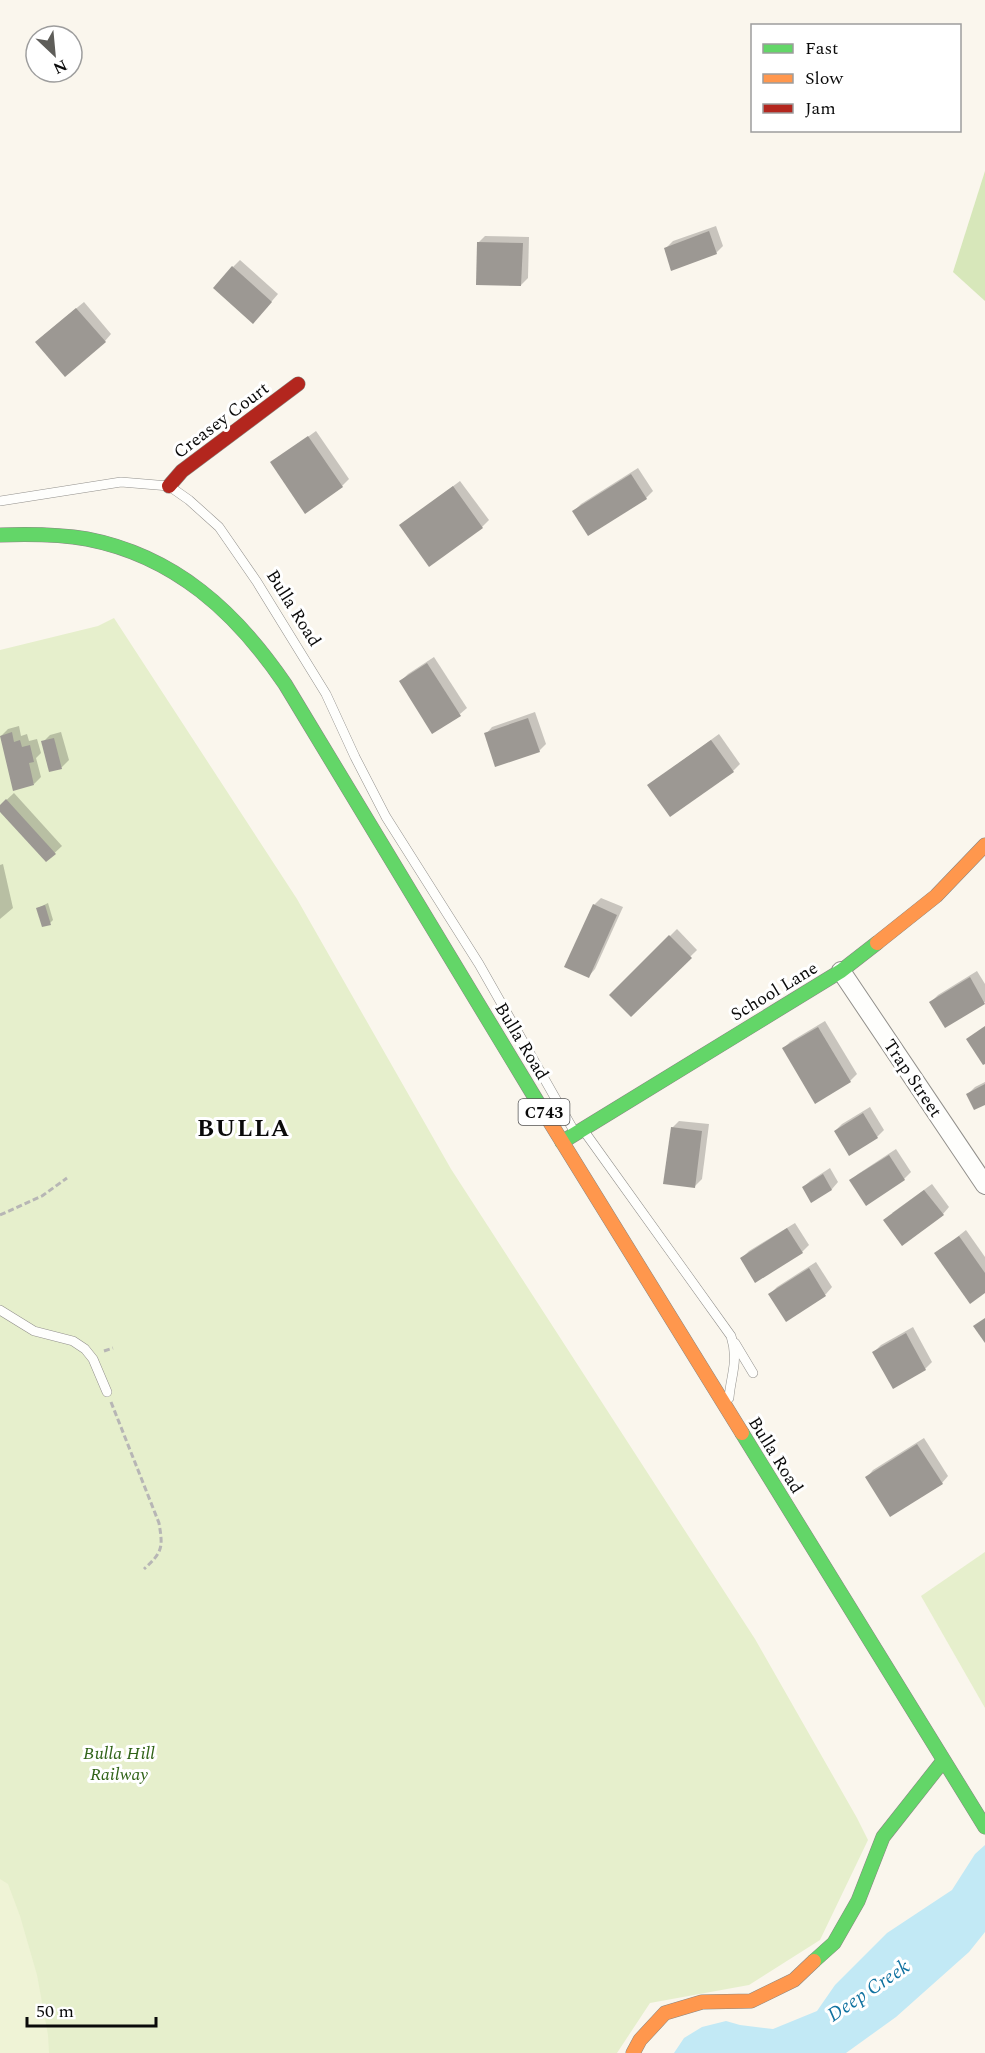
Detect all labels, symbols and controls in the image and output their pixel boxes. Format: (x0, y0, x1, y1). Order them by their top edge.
north arrow (24, 24, 84, 84)
legend (751, 24, 961, 132)
text: Fast (805, 35, 838, 62)
text: N (49, 53, 71, 80)
text: Slow (805, 65, 844, 92)
text: Jam (805, 95, 836, 122)
street label: Creasey Court (168, 375, 275, 465)
street label: Bulla Road (259, 564, 328, 652)
street label: School Lane (725, 955, 823, 1028)
street label: Bulla Road (488, 997, 555, 1085)
street label: Trap Street (876, 1034, 949, 1123)
road number: C743 (518, 1099, 570, 1125)
district label: BULLA (197, 1111, 291, 1147)
street label: Bulla Road (741, 1411, 810, 1499)
park label: Bulla Hill Railway (83, 1740, 155, 1788)
water label: Deep Creek (821, 1952, 917, 2030)
scale bar (27, 1990, 156, 2028)
text: 50 m (36, 1998, 74, 2025)

